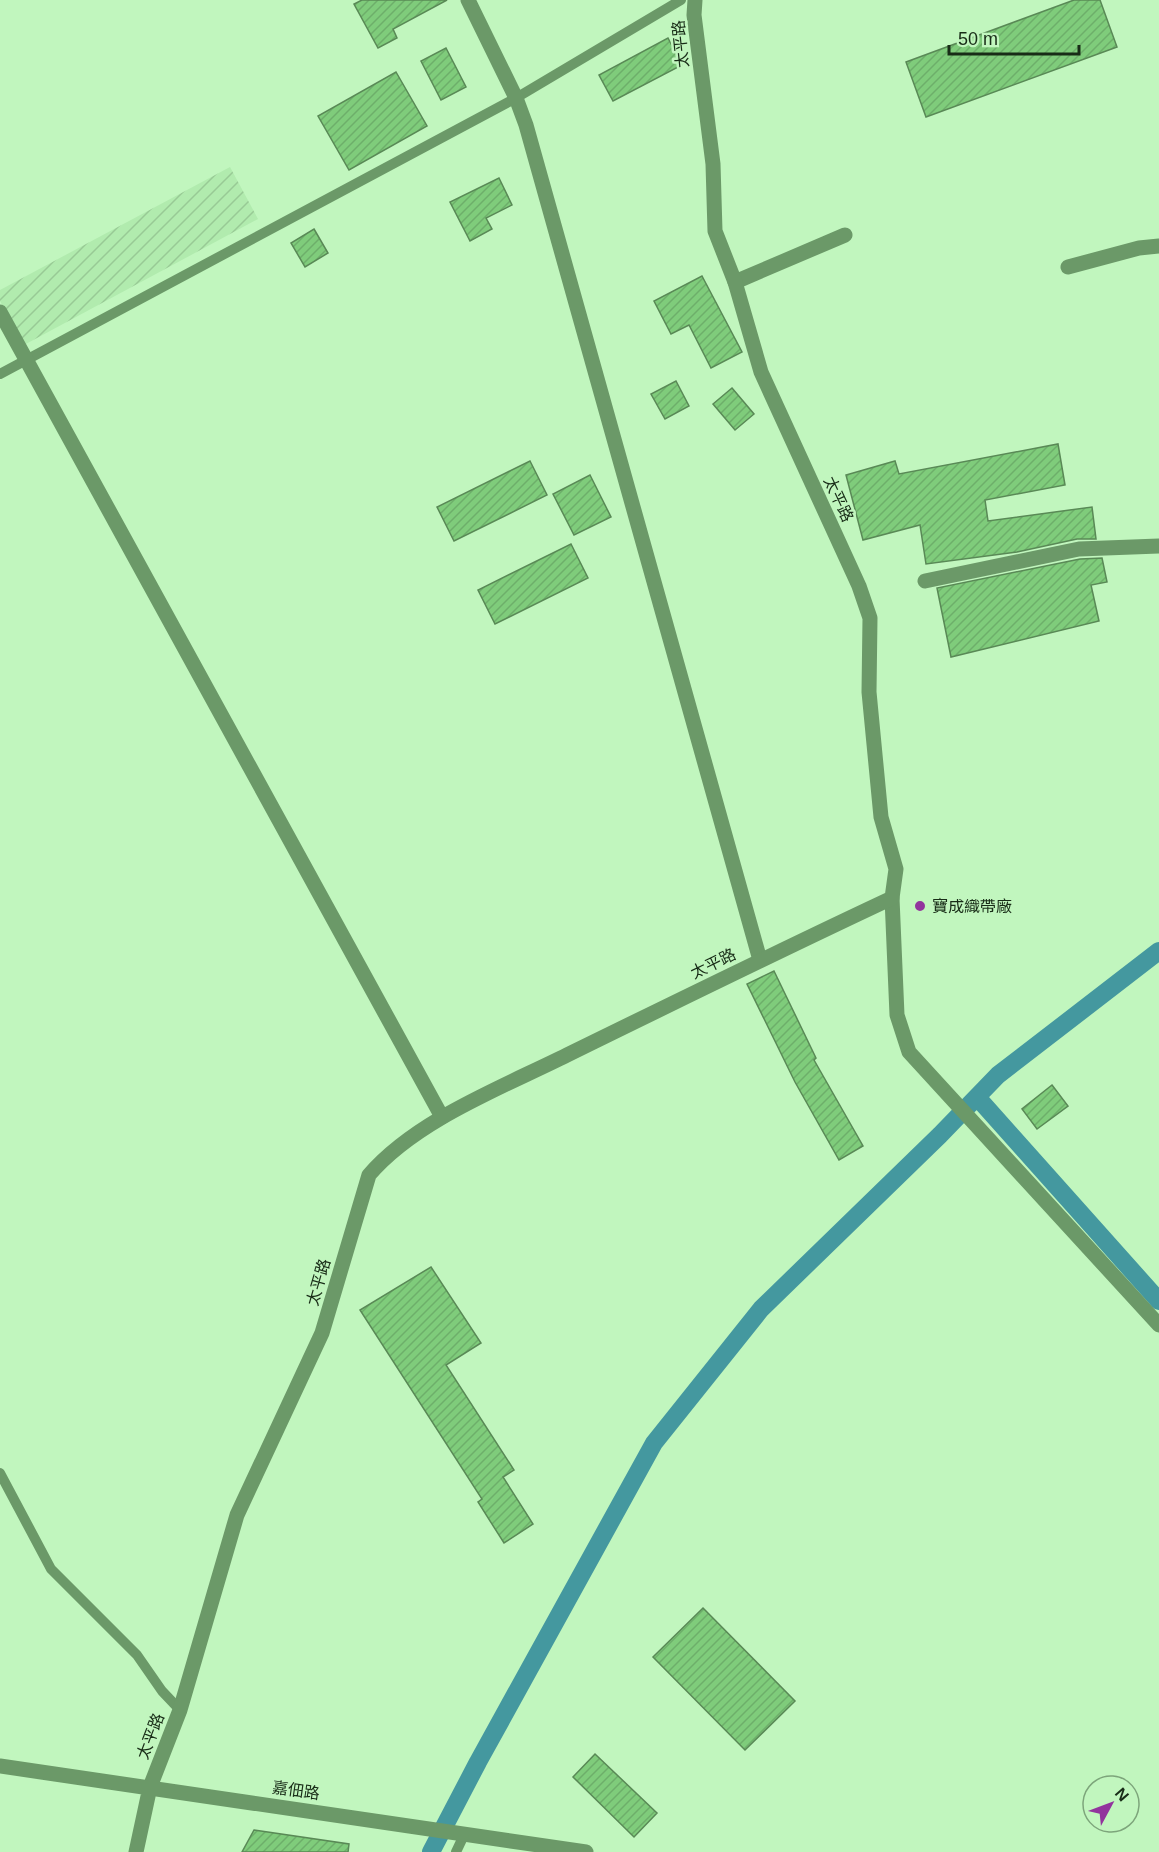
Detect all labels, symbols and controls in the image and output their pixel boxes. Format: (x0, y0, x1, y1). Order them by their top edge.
scale bar (949, 18, 1080, 56)
street label: 太平路 (670, 19, 691, 69)
text: 50 m (958, 29, 998, 49)
street label: 太平路 (821, 474, 856, 525)
place label: 寶成織帶廠 (932, 897, 1012, 915)
marker: 寶成織帶廠 (913, 899, 927, 913)
street label: 太平路 (688, 945, 739, 982)
street label: 太平路 (304, 1257, 333, 1308)
street label: 太平路 (134, 1711, 167, 1762)
north arrow (1081, 1774, 1141, 1834)
street label: 嘉佃路 (271, 1779, 321, 1802)
text: N (1112, 1785, 1132, 1804)

